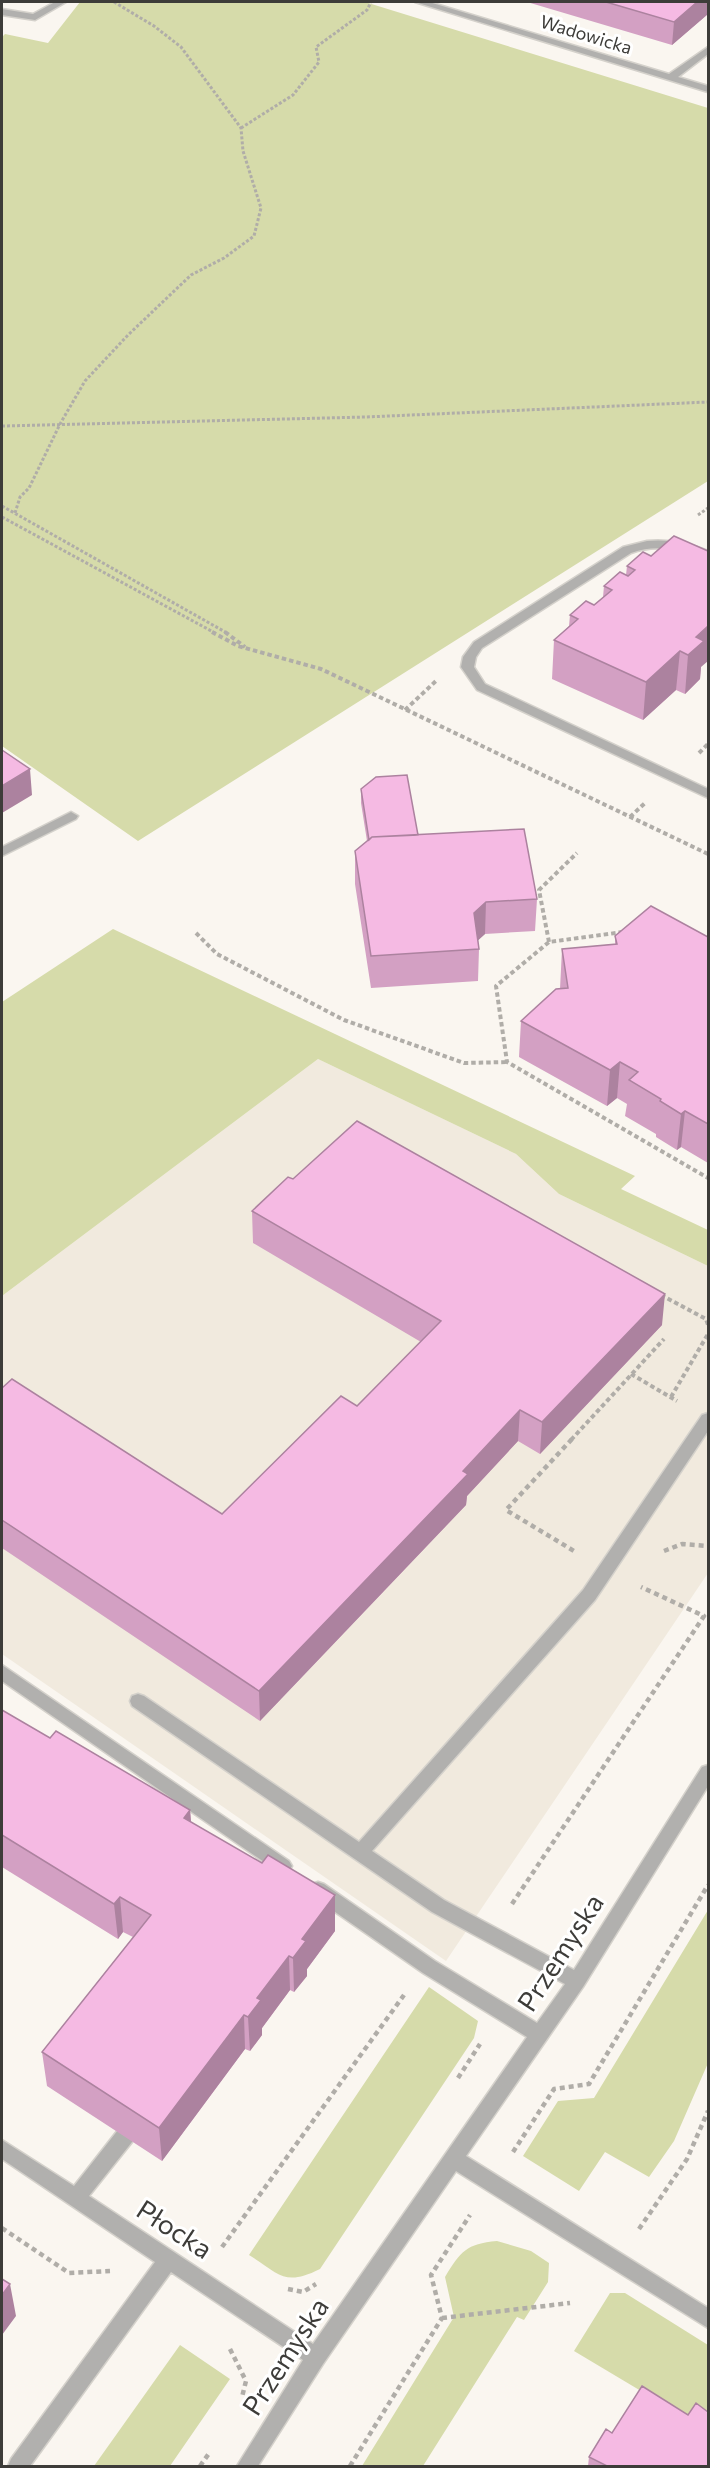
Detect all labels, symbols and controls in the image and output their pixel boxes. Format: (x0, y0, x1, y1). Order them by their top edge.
street label: Wadowicka (538, 10, 635, 58)
street label: Przemyska (510, 1887, 610, 2017)
street label: Płocka (131, 2192, 219, 2265)
street label: Przemyska (235, 2291, 335, 2421)

